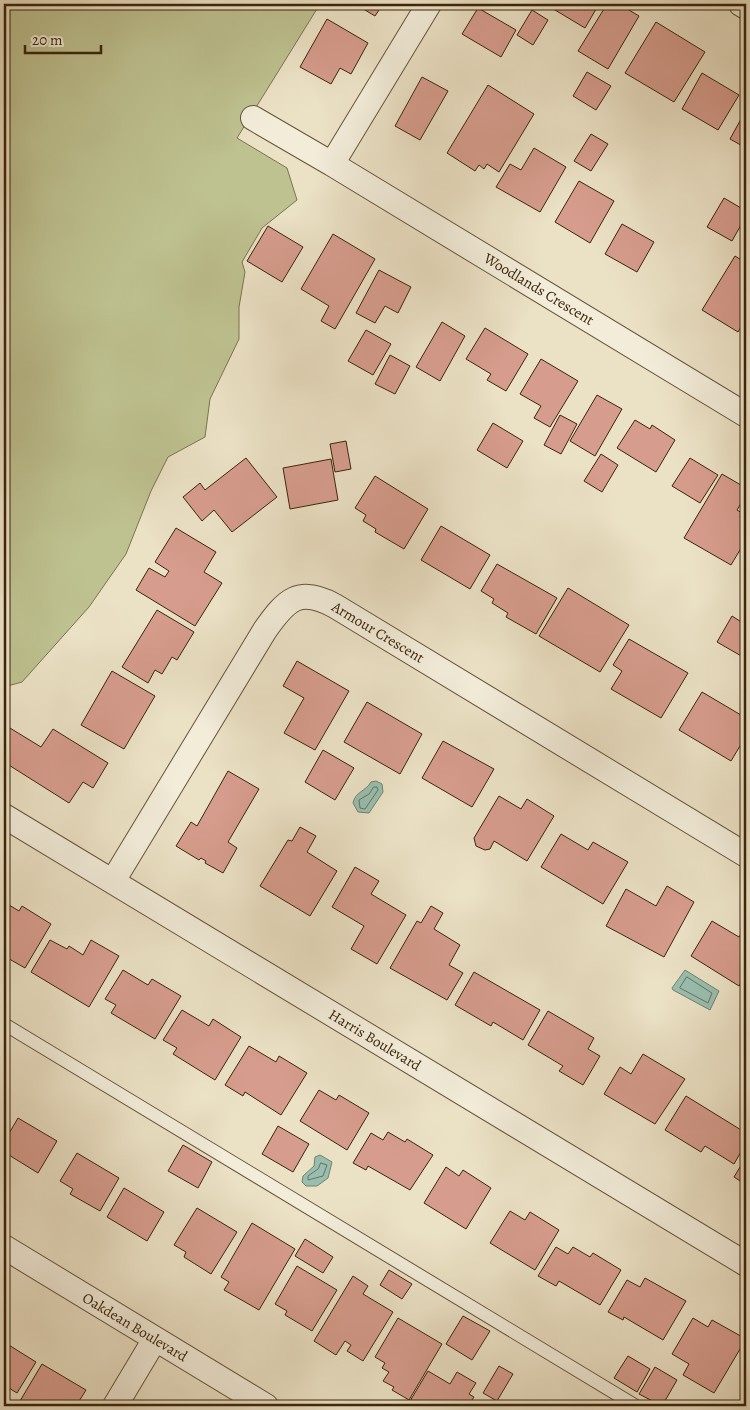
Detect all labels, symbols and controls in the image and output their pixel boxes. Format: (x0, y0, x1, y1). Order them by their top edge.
scale bar (25, 22, 101, 54)
text: 20 m (32, 30, 63, 50)
street label: Woodlands Crescent (479, 248, 598, 330)
street label: Armour Crescent (327, 596, 428, 667)
street label: Harris Boulevard (325, 1004, 426, 1076)
street label: Oakdean Boulevard (79, 1288, 192, 1367)

